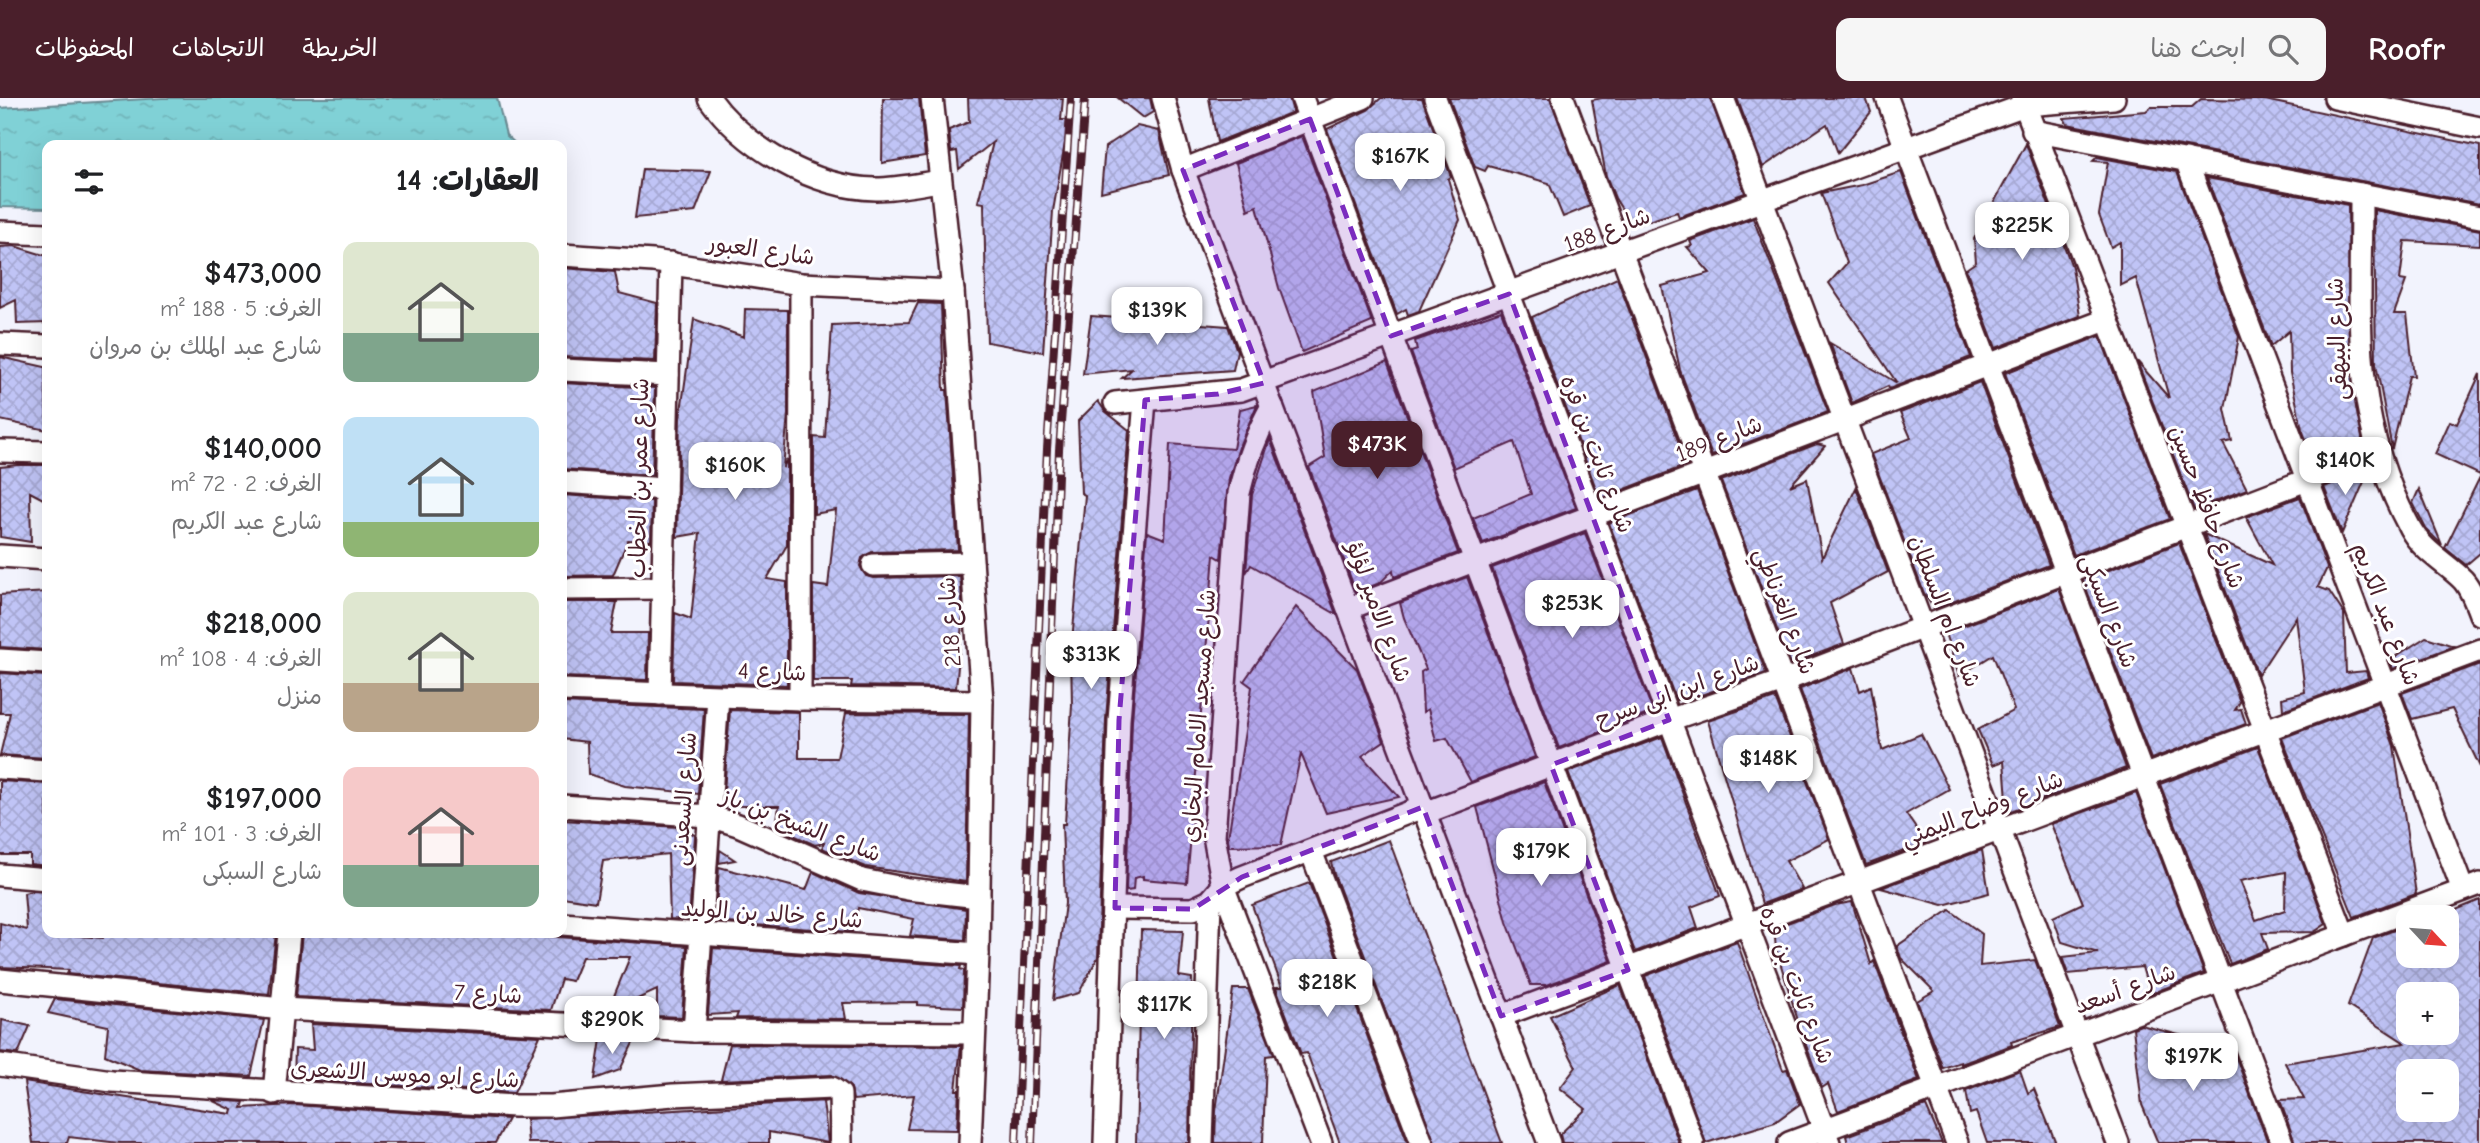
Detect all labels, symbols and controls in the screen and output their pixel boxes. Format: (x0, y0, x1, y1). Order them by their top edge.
search box (1836, 18, 2326, 81)
icon: search (2264, 30, 2302, 68)
text: Roofr (2368, 30, 2445, 68)
text: المحفوظات (35, 34, 134, 62)
text: الاتجاهات (172, 34, 265, 62)
text: الخريطة (303, 34, 377, 62)
text: ابحث هنا (2150, 34, 2246, 64)
pin: $167K (1351, 134, 1449, 193)
text: $167K (1371, 142, 1429, 169)
icon: filters (70, 163, 108, 201)
text: العقارات: 14 (396, 163, 539, 198)
street label: شارع 188 (1560, 202, 1655, 260)
pin: $225K (1973, 202, 2071, 262)
text: $225K (1991, 211, 2053, 238)
street label: شارع العبور (703, 229, 816, 273)
text: $473,000 (204, 256, 322, 291)
icon: home (399, 270, 483, 354)
street label: شارع البيهقى (2321, 277, 2355, 401)
pin: $139K (1108, 288, 1206, 347)
text: الغرف: 5 · 188 m² (160, 295, 322, 322)
text: $139K (1127, 296, 1187, 323)
text: شارع عبد الملك بن مروان (89, 333, 322, 360)
street label: شارع ثابت بن قره (1553, 371, 1640, 537)
street label: شارع عمر بن الخطاب (624, 378, 656, 578)
street label: شارع 189 (1672, 410, 1767, 470)
pin: $473K (1328, 422, 1426, 481)
street label: شارع حافظ حسين (2162, 422, 2251, 593)
text: $473K (1347, 430, 1407, 457)
text: $140,000 (204, 431, 322, 466)
pin: $140K (2296, 438, 2394, 497)
pin: $160K (686, 442, 784, 502)
icon: home (399, 445, 483, 529)
text: $140K (2315, 446, 2375, 473)
text: $160K (704, 451, 766, 478)
text: الغرف: 2 · 72 m² (170, 470, 322, 497)
text: شارع عبد الكريم (171, 508, 322, 535)
street label: شارع ام السلطان (1900, 531, 1987, 693)
street label: شارع الامير لؤلؤ (1338, 536, 1417, 687)
street label: شارع عبد الكريم (2343, 539, 2426, 691)
street label: شارع الغرناطي (1742, 544, 1822, 681)
street label: شارع السبكى (2073, 550, 2143, 672)
street label: شارع 218 (933, 576, 969, 668)
pin: $253K (1523, 580, 1621, 640)
street label: شارع مسجد الامام البخاري (1177, 588, 1225, 844)
text: $253K (1541, 589, 1603, 616)
text: $218,000 (205, 606, 322, 641)
icon: home (399, 620, 483, 704)
pin: $313K (1042, 632, 1140, 691)
text: $313K (1062, 640, 1120, 667)
text: الغرف: 4 · 108 m² (159, 645, 322, 672)
street label: شارع ابن ابى سرح (1591, 649, 1763, 735)
street label: شارع 4 (737, 657, 807, 689)
text: منزل (277, 683, 322, 710)
street label: شارع السعدنى (666, 731, 704, 867)
pin: $148K (1719, 736, 1817, 795)
text: $148K (1739, 744, 1797, 771)
street label: شارع وضاح اليمني (1897, 766, 2070, 859)
text: $197,000 (206, 781, 322, 816)
street label: شارع الشيخ بن باز (715, 781, 885, 870)
icon: home (399, 795, 483, 879)
text: الغرف: 3 · 101 m² (161, 820, 322, 847)
pin: $179K (1492, 828, 1590, 888)
text: $179K (1512, 837, 1570, 864)
text: شارع السبكى (202, 858, 322, 885)
street label: شارع خالد بن الوليد (680, 894, 864, 936)
street label: شارع ثابت بن قره (1753, 902, 1840, 1068)
north arrow (2396, 905, 2459, 968)
map controls (2396, 905, 2459, 1122)
street label: شارع أسعد (2070, 957, 2180, 1022)
pin: $218K (1278, 960, 1376, 1019)
text: $218K (1297, 968, 1357, 995)
street label: شارع 7 (453, 979, 523, 1011)
pin: $117K (1115, 982, 1213, 1041)
button: + (2396, 982, 2459, 1045)
text: $117K (1136, 990, 1192, 1017)
pin: $290K (563, 996, 661, 1056)
text: $290K (580, 1005, 644, 1032)
pin: $197K (2144, 1034, 2242, 1093)
text: $197K (2164, 1042, 2222, 1069)
street label: شارع ابو موسى الاشعرى (290, 1055, 520, 1095)
button: − (2396, 1059, 2459, 1122)

